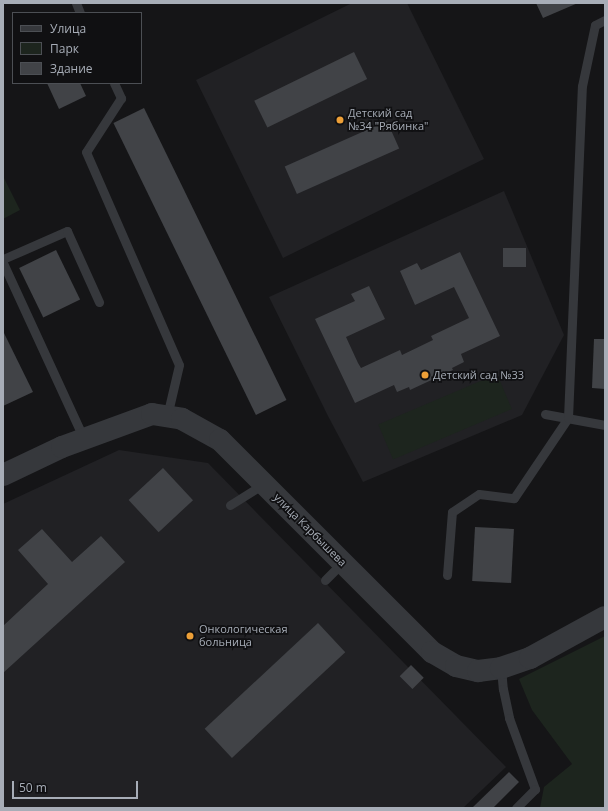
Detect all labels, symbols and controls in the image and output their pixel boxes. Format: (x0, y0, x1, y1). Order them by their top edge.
legend (12, 12, 142, 84)
text: Улица (50, 20, 86, 37)
text: Парк (50, 40, 79, 57)
text: Здание (50, 60, 93, 77)
place label: Детский сад №34 "Рябинка" (348, 107, 428, 133)
marker: Детский сад №34 "Рябинка" (335, 115, 345, 125)
place label: Детский сад №33 (433, 368, 524, 382)
marker: Детский сад №33 (420, 370, 430, 380)
street label: улица Карбышева (271, 491, 349, 569)
place label: Онкологическая больница (199, 623, 287, 649)
marker: Онкологическая больница (184, 630, 196, 642)
scale bar (14, 773, 140, 799)
text: 50 m (19, 779, 47, 796)

